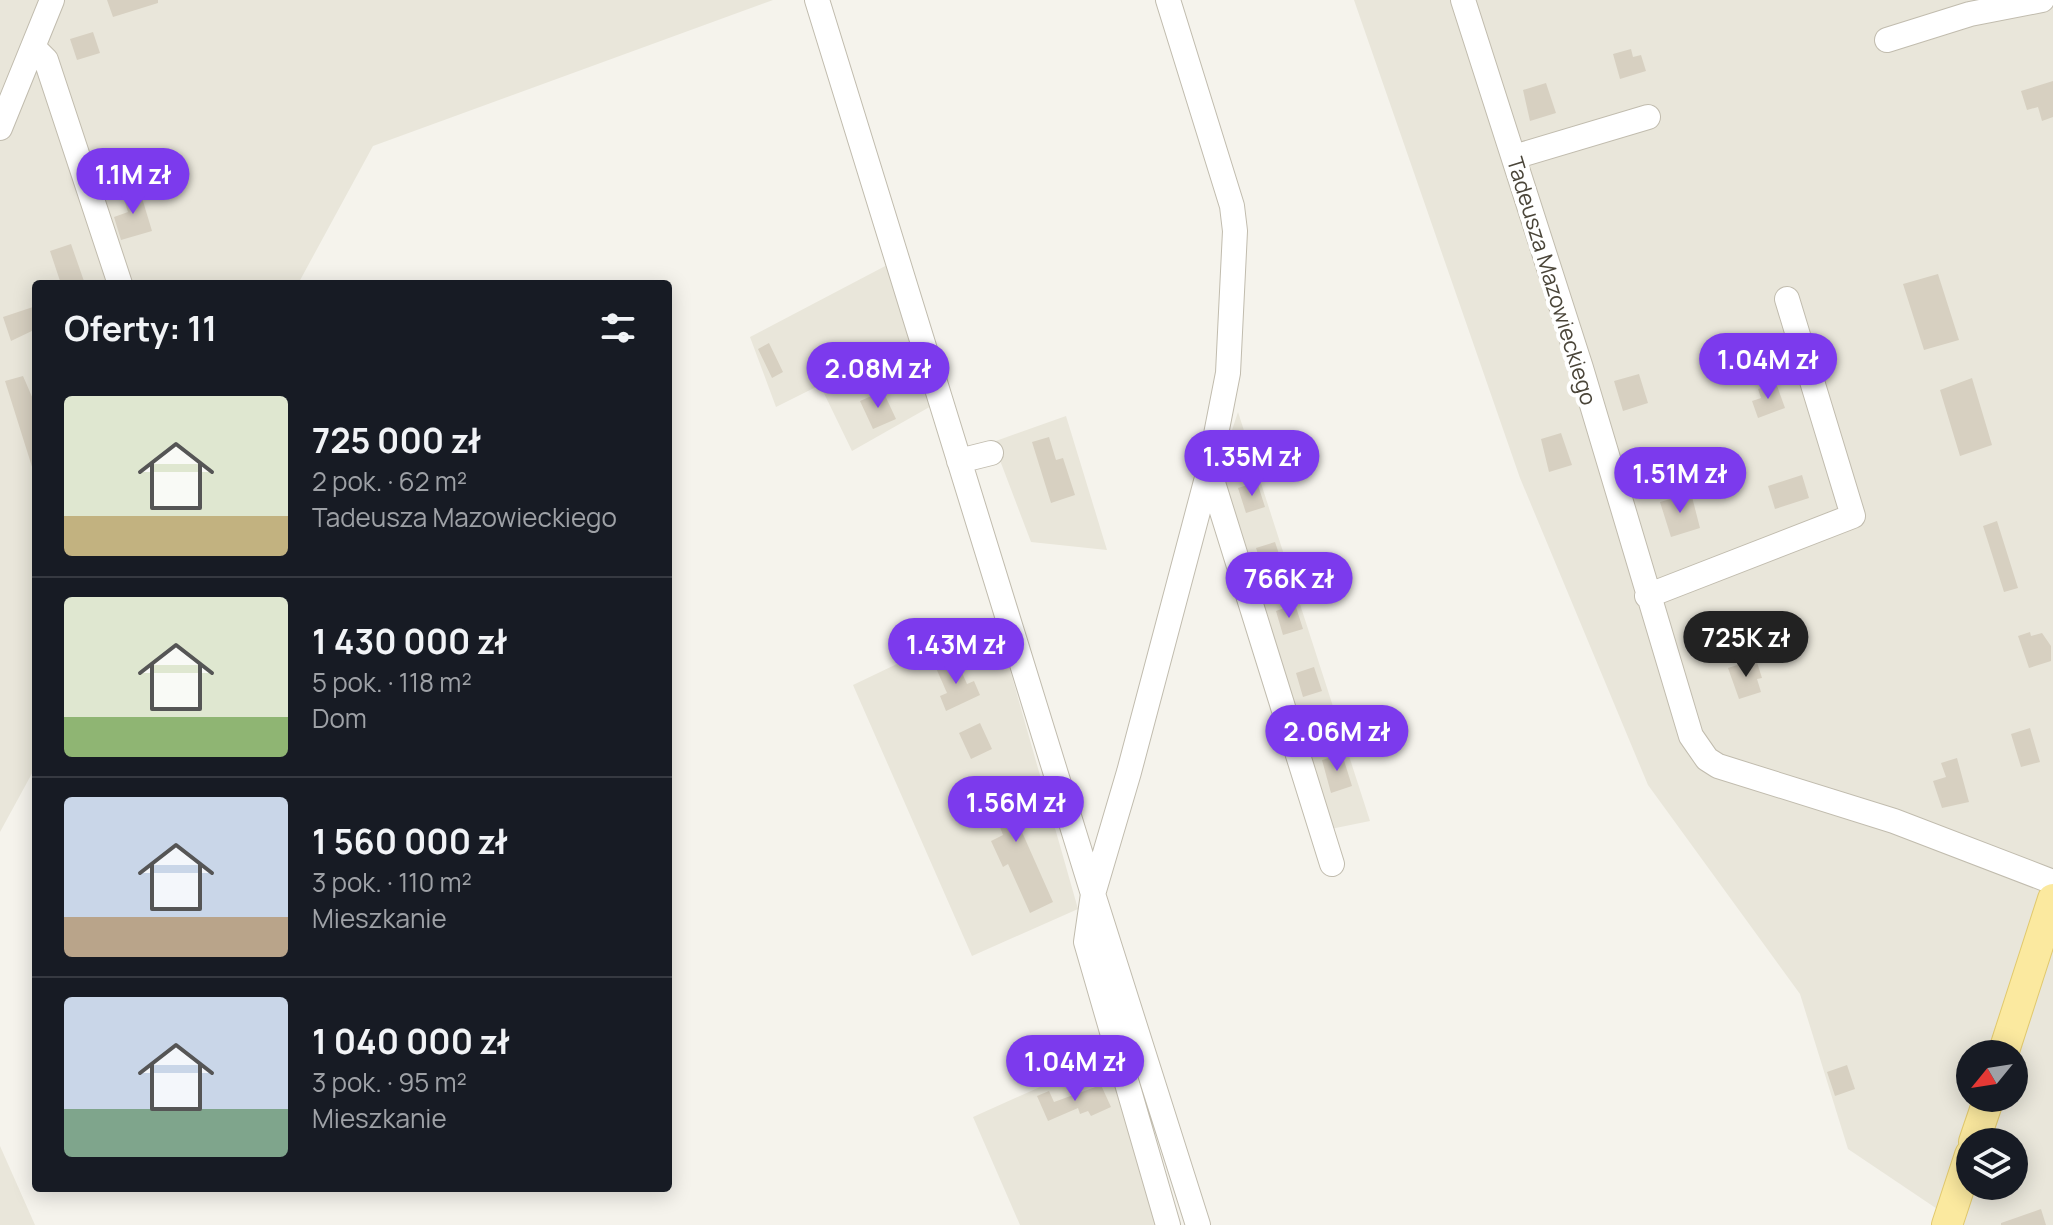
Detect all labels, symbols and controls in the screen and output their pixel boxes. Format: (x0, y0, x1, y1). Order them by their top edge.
pin: 1.1M zł (59, 148, 207, 216)
street label: Tadeusza Mazowieckiego (1500, 153, 1604, 409)
text: 1.1M zł (94, 156, 172, 192)
text: Oferty: 11 (64, 305, 217, 351)
icon: filters (596, 306, 640, 350)
pin: 1.04M zł (1685, 333, 1851, 401)
text: 1.04M zł (1717, 341, 1819, 377)
pin: 2.08M zł (795, 342, 961, 410)
text: 2.08M zł (824, 350, 932, 386)
text: 725 000 zł (312, 417, 481, 463)
icon: home (128, 428, 224, 524)
pin: 1.35M zł (1169, 430, 1335, 498)
text: 1.35M zł (1202, 438, 1302, 474)
pin: 1.51M zł (1597, 447, 1763, 515)
text: 1.51M zł (1632, 455, 1728, 491)
text: 2 pok. · 62 m² (312, 463, 467, 499)
text: Tadeusza Mazowieckiego (312, 499, 617, 535)
pin: 766K zł (1215, 552, 1363, 620)
text: 766K zł (1244, 560, 1334, 596)
pin: 725K zł (1672, 611, 1820, 679)
text: 1 430 000 zł (312, 618, 508, 664)
pin: 1.43M zł (873, 618, 1039, 686)
text: 725K zł (1701, 619, 1791, 655)
text: 1.43M zł (906, 626, 1006, 662)
icon: home (128, 629, 224, 725)
text: 5 pok. · 118 m² (312, 664, 472, 700)
text: Dom (312, 700, 367, 736)
pin: 2.06M zł (1254, 705, 1420, 773)
text: 2.06M zł (1283, 713, 1391, 749)
pin: 1.56M zł (933, 776, 1099, 844)
text: 1.56M zł (966, 784, 1066, 820)
text: 1 560 000 zł (312, 818, 508, 864)
icon: home (128, 829, 224, 925)
text: 3 pok. · 110 m² (312, 864, 472, 900)
text: Mieszkanie (312, 900, 447, 936)
text: 1 040 000 zł (312, 1018, 510, 1064)
icon: home (128, 1029, 224, 1125)
pin: 1.04M zł (992, 1035, 1158, 1103)
north arrow (1956, 1040, 2028, 1112)
map controls (1956, 1040, 2028, 1200)
text: 1.04M zł (1024, 1043, 1126, 1079)
text: 3 pok. · 95 m² (312, 1064, 467, 1100)
text: Mieszkanie (312, 1100, 447, 1136)
button: layers (1956, 1128, 2028, 1200)

